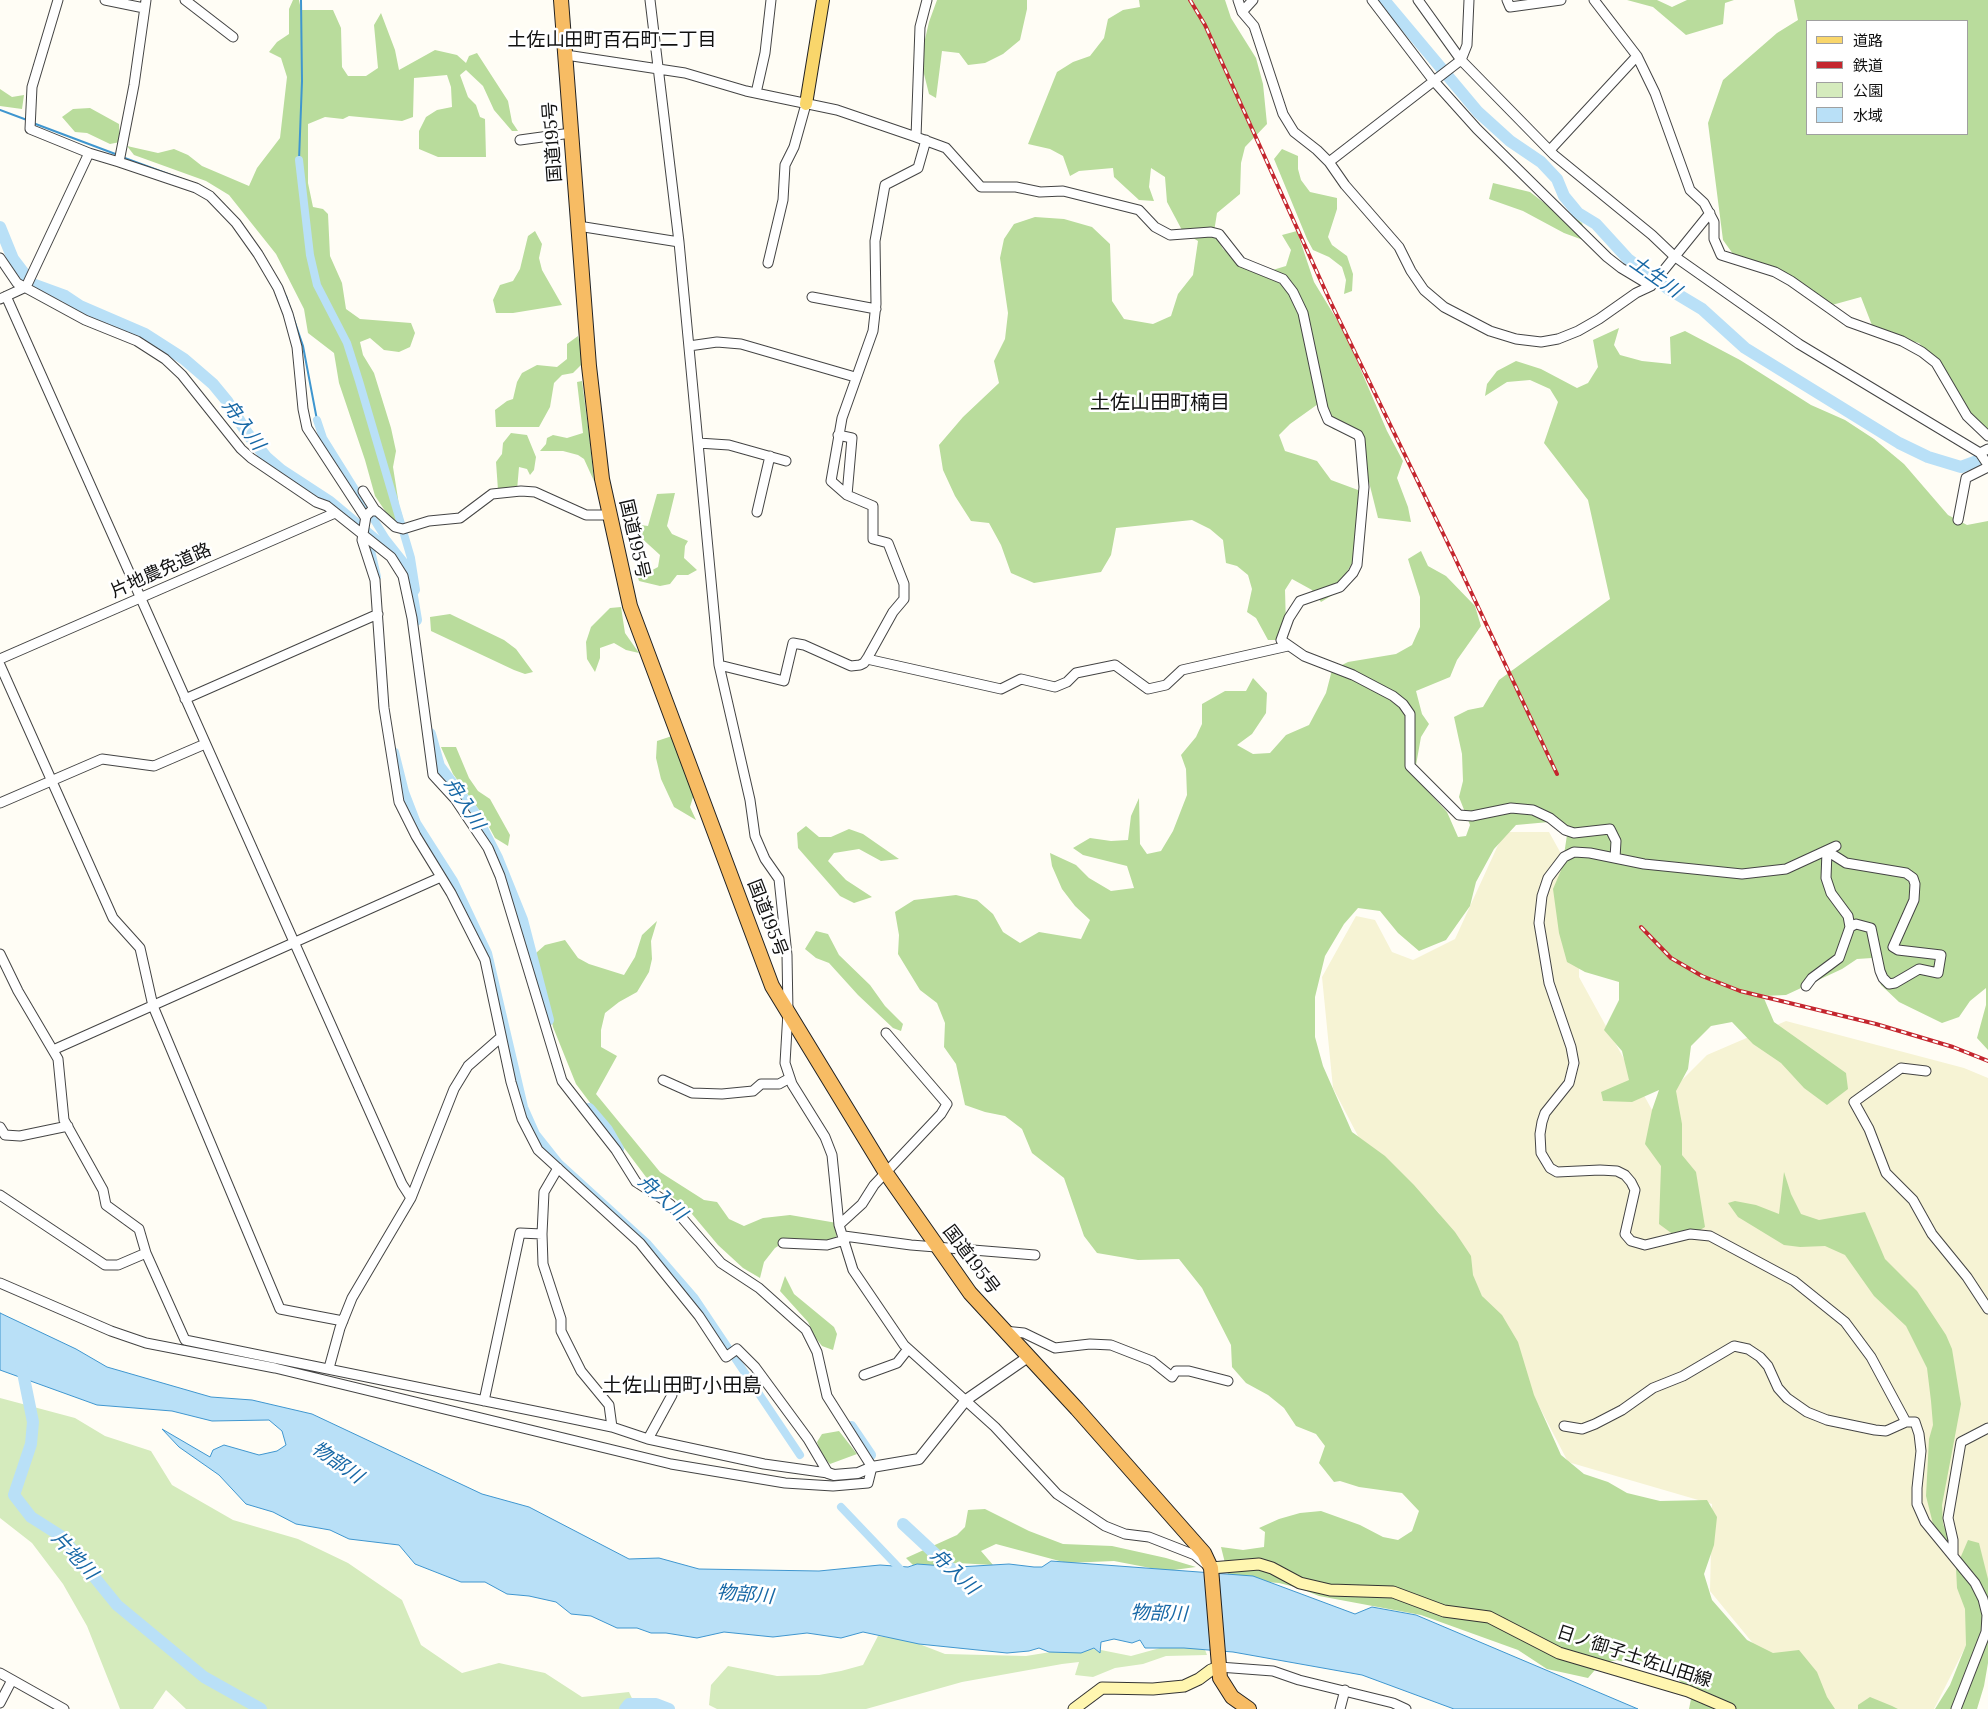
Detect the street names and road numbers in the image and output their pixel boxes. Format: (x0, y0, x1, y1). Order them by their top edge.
street label: 国道195号 (539, 101, 567, 183)
street label: 国道195号 (614, 497, 654, 581)
street label: 片地農免道路 (107, 539, 215, 603)
street label: 国道195号 (742, 876, 792, 960)
street label: 国道195号 (938, 1221, 1004, 1299)
street label: 日ノ御子土佐山田線 (1554, 1622, 1714, 1692)

